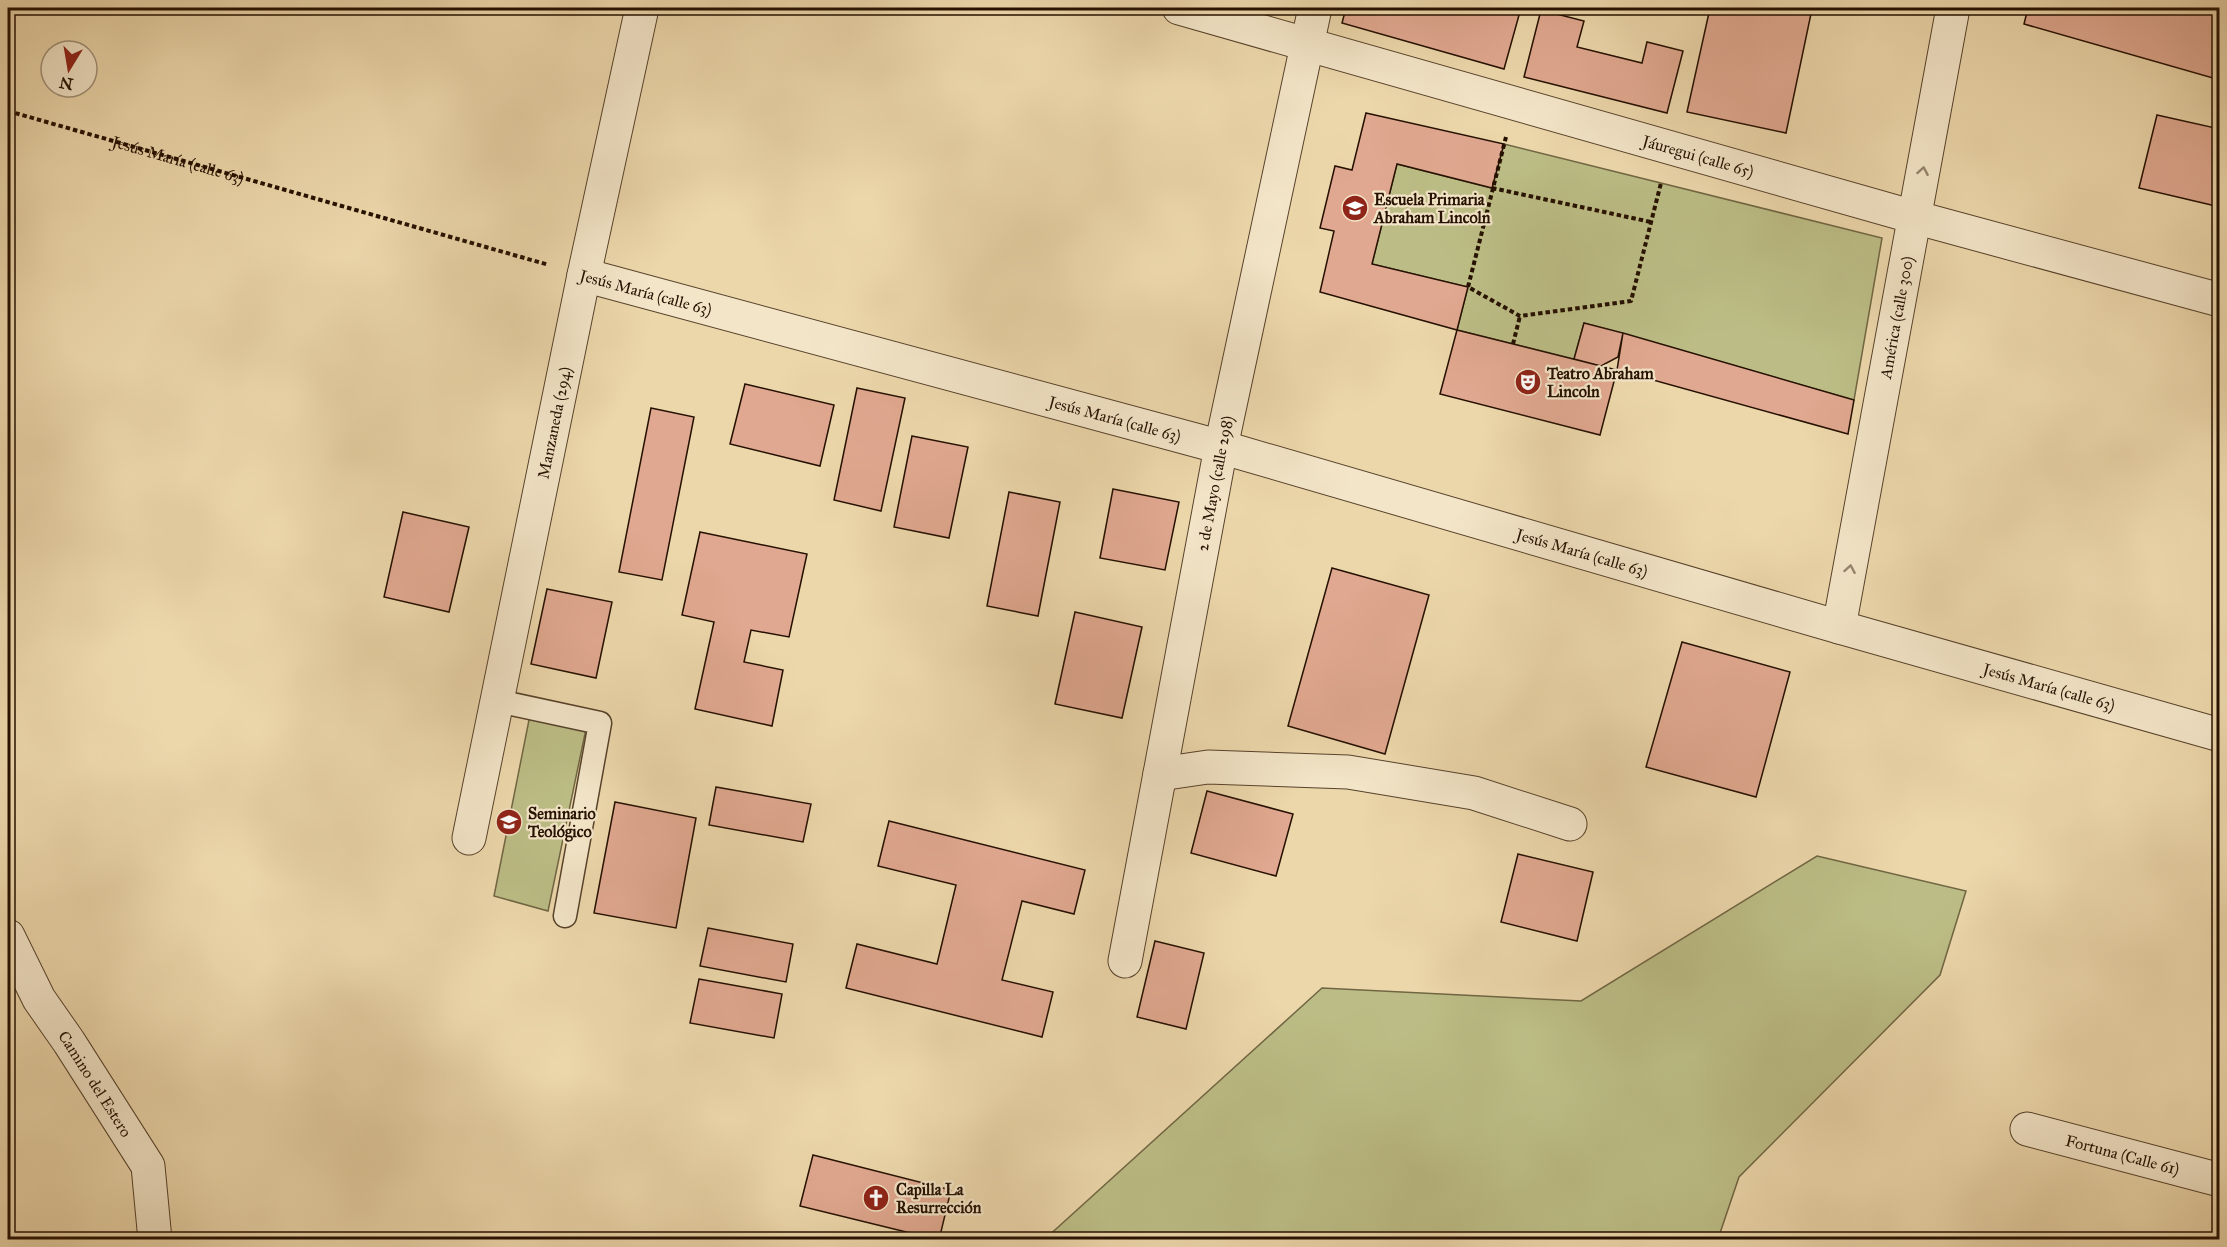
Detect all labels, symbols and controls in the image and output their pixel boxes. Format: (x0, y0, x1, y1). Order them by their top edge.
north arrow (39, 39, 99, 99)
text: N (57, 73, 75, 94)
street label: Jáuregui (calle 65) (1638, 131, 1756, 182)
street label: Jesús María (calle 63) (108, 132, 246, 189)
one-way arrow (1916, 166, 1929, 176)
place label: Escuela Primaria Abraham Lincoln (1373, 190, 1491, 227)
school or university icon: Escuela Primaria Abraham Lincoln (1340, 193, 1370, 223)
street label: América (calle 300) (1876, 254, 1918, 381)
street label: Jesús María (calle 63) (576, 265, 714, 320)
place label: Teatro Abraham Lincoln (1546, 364, 1654, 401)
street label: Manzaneda (294) (534, 365, 576, 480)
theatre icon: Teatro Abraham Lincoln (1513, 367, 1543, 397)
street label: Jesús María (calle 63) (1044, 391, 1183, 447)
street label: 2 de Mayo (calle 298) (1193, 414, 1238, 553)
street label: Jesús María (calle 63) (1512, 524, 1650, 582)
one-way arrow (1843, 565, 1856, 575)
street label: Jesús María (calle 63) (1979, 659, 2117, 716)
place label: Seminario Teológico (527, 804, 596, 842)
school or university icon: Seminario Teológico (494, 807, 524, 837)
street label: Camino del Estero (54, 1027, 136, 1140)
street label: Fortuna (Calle 61) (2064, 1131, 2182, 1180)
place label: Capilla La Resurrección (896, 1180, 982, 1217)
church icon: Capilla La Resurrección (861, 1183, 891, 1213)

